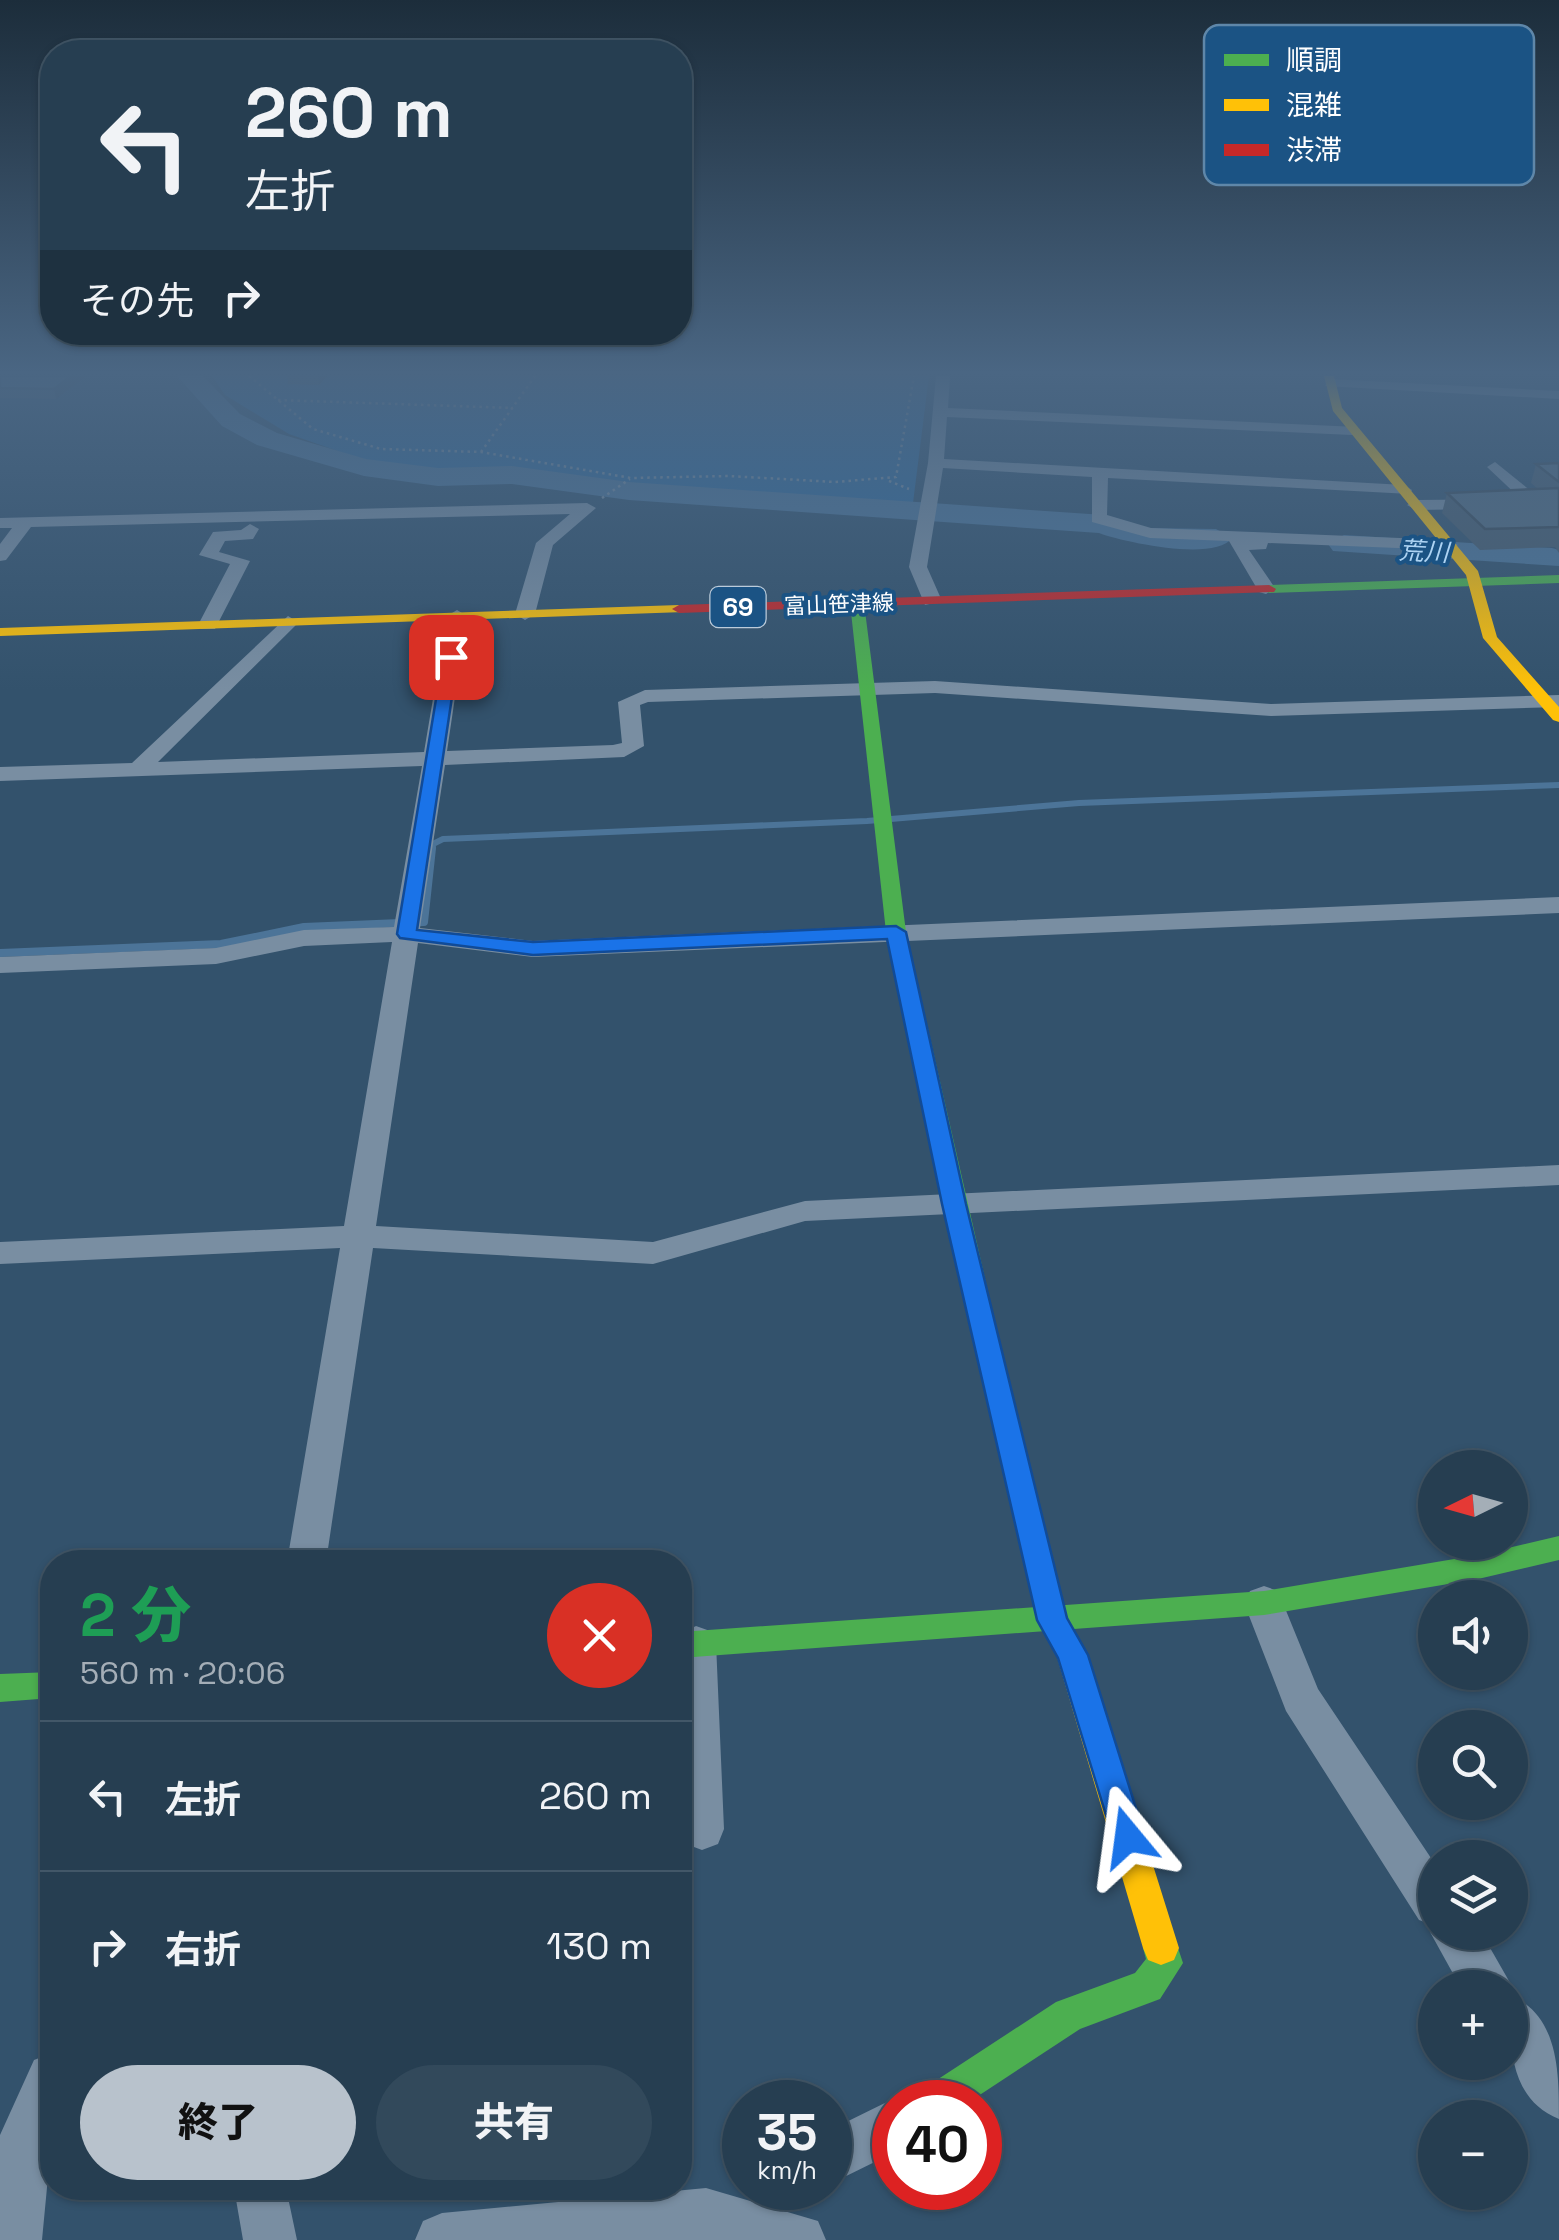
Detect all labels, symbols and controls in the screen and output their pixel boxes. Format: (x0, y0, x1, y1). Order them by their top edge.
legend (1204, 25, 1534, 185)
text: 順調 (1286, 42, 1342, 78)
text: 260 m (245, 68, 453, 157)
icon: left (80, 80, 210, 210)
text: 混雑 (1286, 87, 1342, 123)
text: 渋滞 (1286, 132, 1342, 168)
text: 左折 (245, 163, 335, 220)
icon: right (214, 270, 269, 325)
text: その先 (80, 277, 194, 325)
water label: 荒川 (1398, 534, 1453, 568)
road number: 69 (710, 587, 766, 627)
street label: 富山笹津線 (784, 588, 894, 620)
pin (409, 615, 494, 700)
icon: arrive (424, 630, 479, 685)
north arrow (1418, 1450, 1528, 1560)
map controls (1418, 1450, 1528, 2210)
text: 2 分 (80, 1577, 191, 1654)
button: sound (1418, 1580, 1528, 1690)
button: close (547, 1583, 652, 1688)
text: 560 m · 20:06 (80, 1653, 285, 1693)
button: search (1418, 1710, 1528, 1820)
icon: left (80, 1769, 135, 1824)
text: 260 m (539, 1772, 652, 1820)
text: 左折 (165, 1776, 241, 1824)
position arrow (1076, 1785, 1180, 1889)
button: layers (1418, 1840, 1528, 1950)
icon: right (80, 1919, 135, 1974)
text: 130 m (546, 1922, 652, 1970)
text: 右折 (165, 1926, 241, 1974)
button: + (1418, 1970, 1528, 2080)
button: 終了 (80, 2065, 356, 2180)
button: 共有 (376, 2065, 652, 2180)
speed limit sign: 40 (872, 2080, 1002, 2210)
button: − (1418, 2100, 1528, 2210)
text: 35 (757, 2101, 817, 2165)
text: km/h (757, 2154, 817, 2186)

